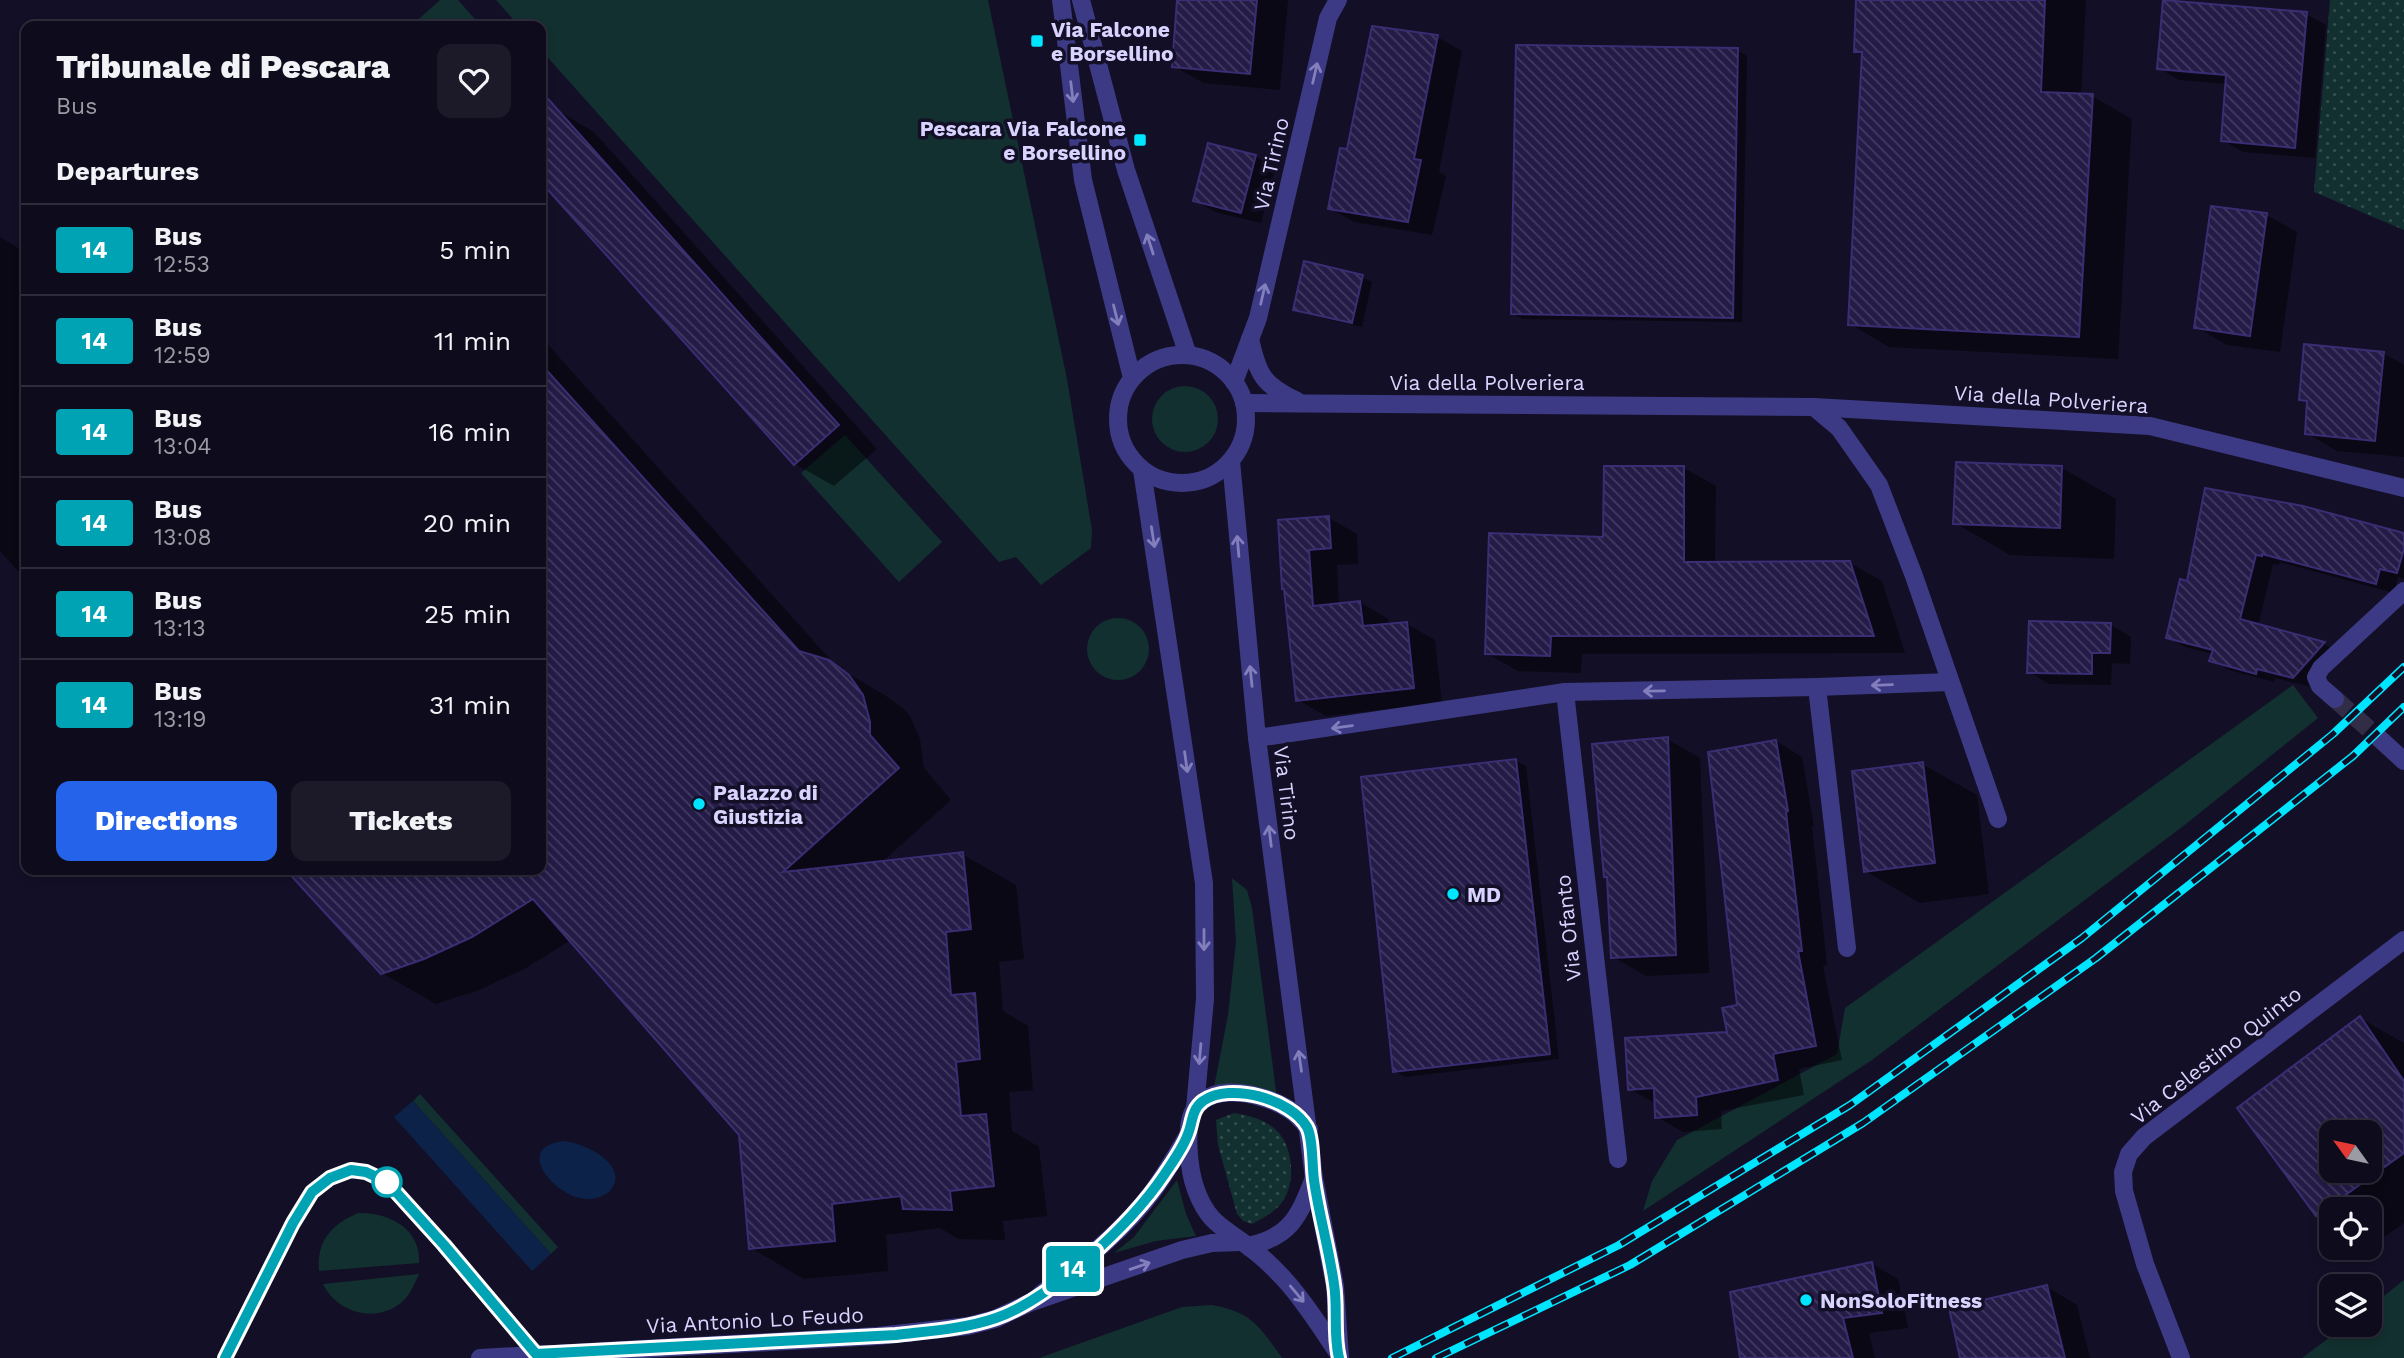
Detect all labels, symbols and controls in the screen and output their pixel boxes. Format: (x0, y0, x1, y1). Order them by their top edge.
place label: Via Falcone e Borsellino (1051, 17, 1174, 66)
marker: Via Falcone e Borsellino (1029, 33, 1045, 49)
button: heart (437, 44, 511, 118)
text: Tribunale di Pescara (56, 47, 390, 86)
one-way arrow (1309, 62, 1322, 85)
one-way arrow (1066, 80, 1079, 103)
text: Bus (56, 93, 97, 120)
street label: Via Tirino (1248, 115, 1294, 213)
place label: Pescara Via Falcone e Borsellino (920, 116, 1126, 165)
marker: Pescara Via Falcone e Borsellino (1132, 132, 1148, 148)
text: Departures (56, 156, 199, 186)
text: Bus (154, 221, 202, 251)
one-way arrow (1143, 233, 1155, 255)
text: 5 min (439, 235, 511, 265)
text: 14 (82, 236, 107, 264)
text: 12:53 (154, 251, 210, 278)
one-way arrow (1257, 283, 1270, 306)
one-way arrow (1110, 303, 1123, 326)
text: Bus (154, 312, 202, 342)
text: 11 min (434, 326, 511, 356)
text: 14 (82, 327, 107, 355)
text: 12:59 (154, 342, 211, 369)
street label: Via della Polveriera (1389, 370, 1585, 395)
street label: Via della Polveriera (1953, 380, 2149, 418)
text: Bus (154, 403, 202, 433)
text: 16 min (428, 417, 511, 447)
text: 14 (82, 418, 107, 446)
text: 13:04 (154, 433, 212, 460)
text: Bus (154, 494, 202, 524)
text: 20 min (423, 508, 511, 538)
text: 14 (82, 509, 107, 537)
text: 13:08 (154, 524, 212, 551)
one-way arrow (1147, 525, 1160, 548)
one-way arrow (1231, 535, 1244, 558)
text: Bus (154, 585, 202, 615)
text: 25 min (424, 599, 511, 629)
text: 14 (82, 600, 107, 628)
text: 13:13 (154, 615, 206, 642)
one-way arrow (1244, 665, 1257, 688)
text: Bus (154, 676, 202, 706)
one-way arrow (1870, 678, 1893, 691)
one-way arrow (1643, 684, 1666, 697)
text: 31 min (429, 690, 511, 720)
text: 14 (82, 691, 107, 719)
text: 13:19 (154, 706, 206, 733)
one-way arrow (1331, 720, 1354, 733)
street label: Via Tirino (1269, 744, 1305, 842)
one-way arrow (1180, 750, 1193, 773)
place label: Palazzo di Giustizia (713, 780, 818, 829)
button: Directions (56, 781, 277, 861)
button: Tickets (291, 781, 511, 861)
marker: Palazzo di Giustizia (691, 796, 707, 812)
one-way arrow (1264, 825, 1277, 848)
street label: Via Ofanto (1550, 873, 1586, 983)
place label: MD (1467, 882, 1501, 907)
marker: MD (1445, 886, 1461, 902)
one-way arrow (1197, 929, 1211, 952)
street label: Via Celestino Quinto (2126, 981, 2306, 1129)
one-way arrow (1193, 1042, 1206, 1065)
one-way arrow (1293, 1050, 1306, 1073)
north arrow (2319, 1120, 2382, 1183)
map controls (2319, 1120, 2382, 1337)
unlabelled marker (372, 1167, 402, 1197)
button: locate (2319, 1197, 2382, 1260)
line badge: 14 (1042, 1246, 1104, 1292)
text: 14 (1060, 1255, 1086, 1283)
one-way arrow (1129, 1259, 1151, 1271)
button: layers (2319, 1274, 2382, 1337)
one-way arrow (1289, 1285, 1305, 1303)
place label: NonSoloFitness (1820, 1288, 1982, 1313)
marker: NonSoloFitness (1798, 1292, 1814, 1308)
street label: Via Antonio Lo Feudo (646, 1302, 864, 1338)

